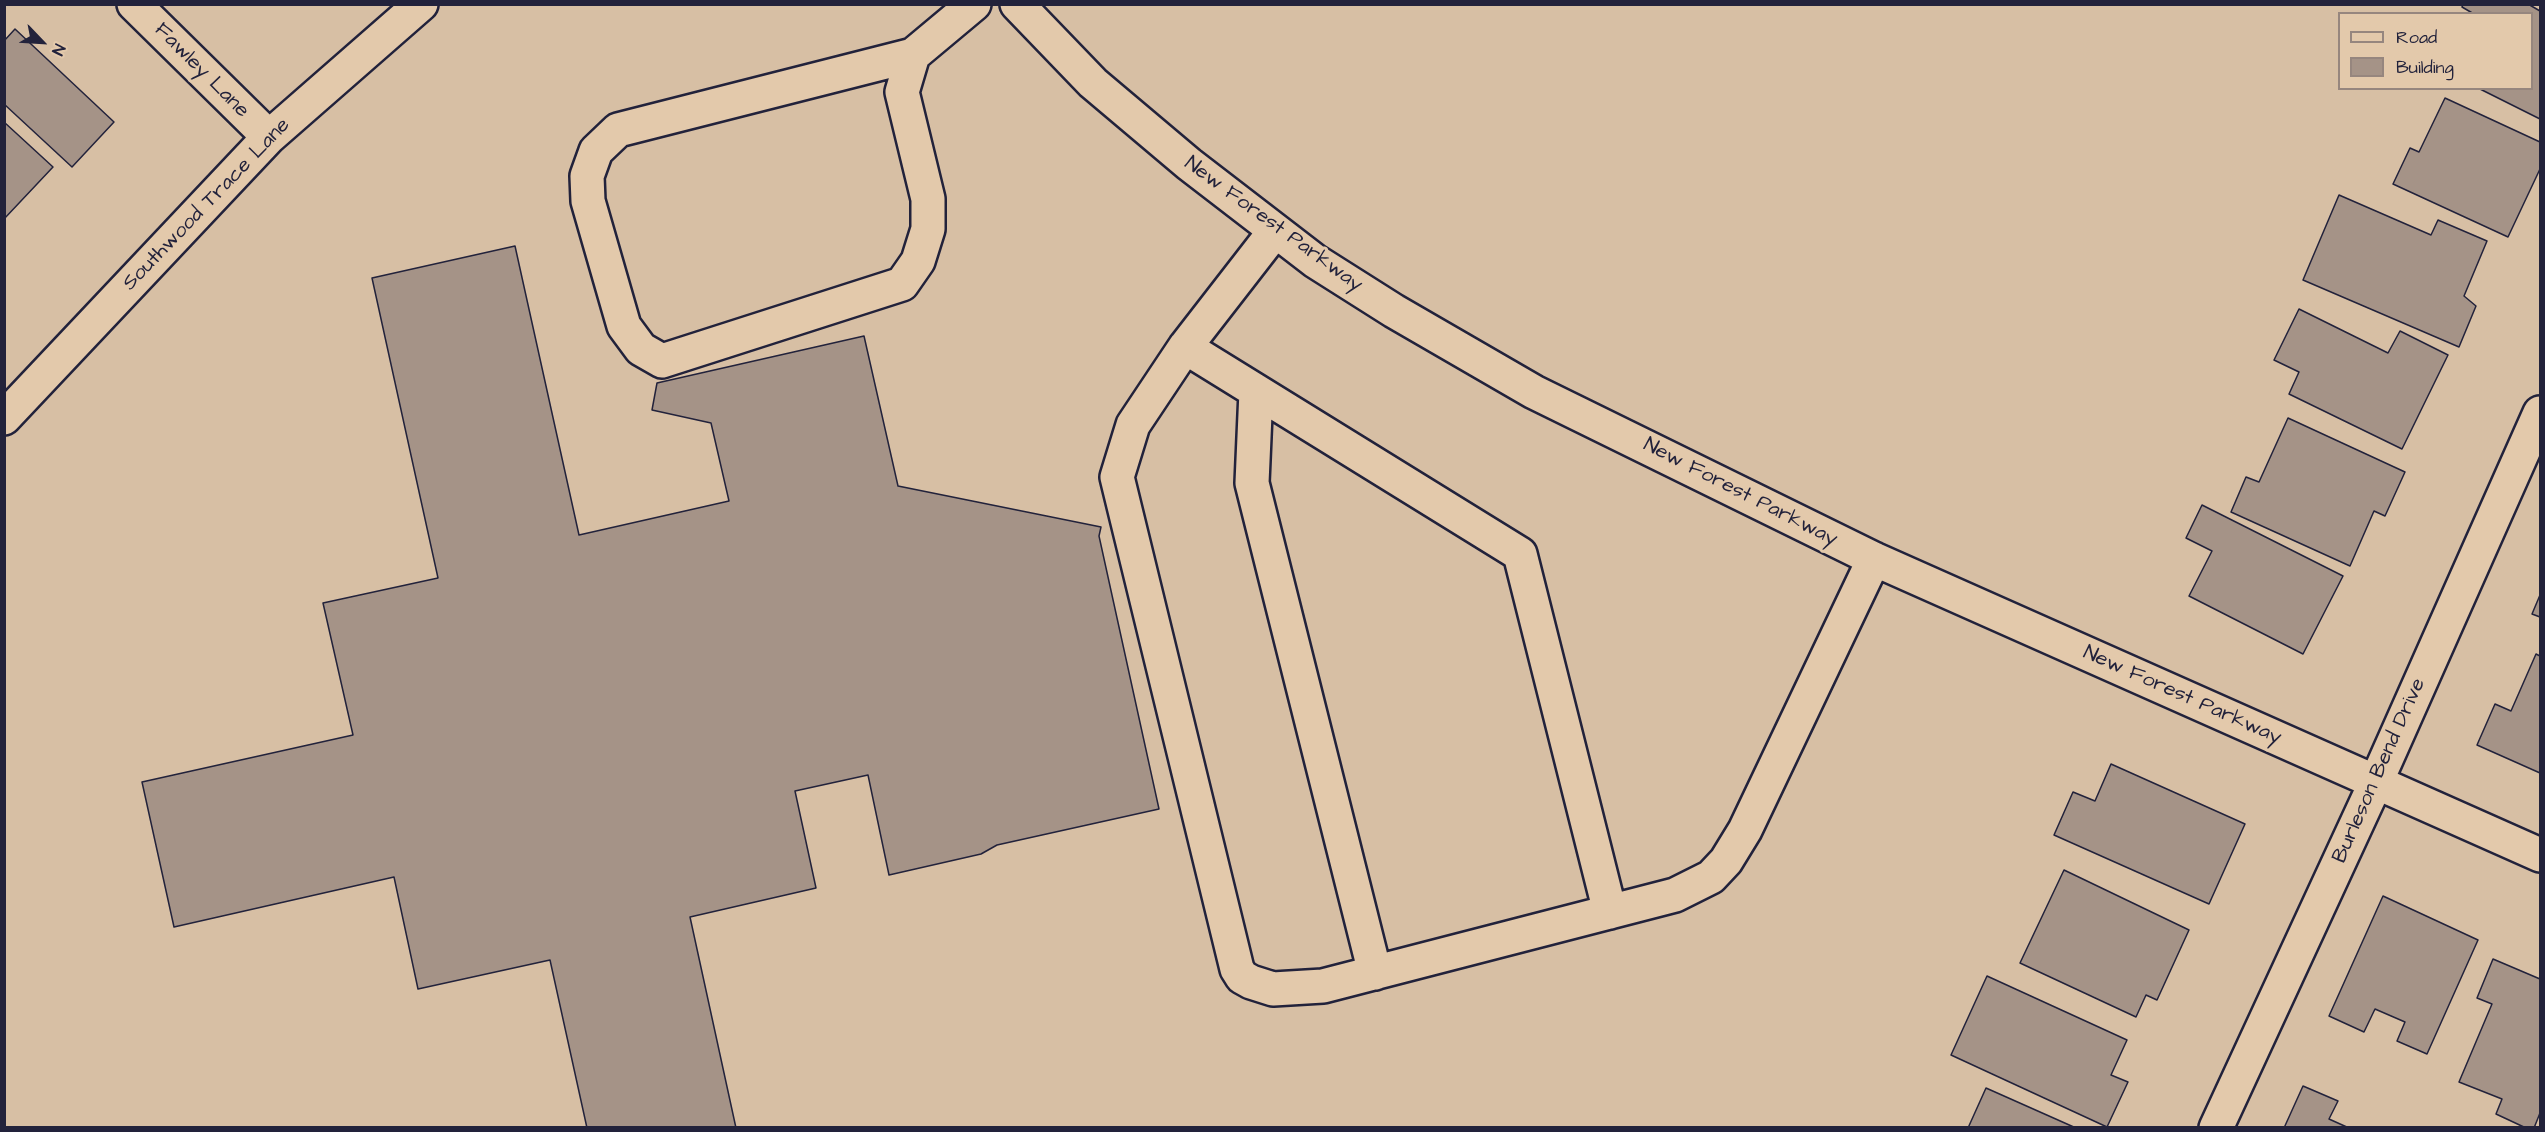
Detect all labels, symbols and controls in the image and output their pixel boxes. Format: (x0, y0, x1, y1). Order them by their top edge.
north arrow (12, 12, 72, 72)
legend (2338, 12, 2533, 90)
street label: Fawley Lane (148, 18, 254, 124)
text: Road (2396, 25, 2437, 50)
text: N (46, 40, 70, 59)
text: Building (2396, 55, 2454, 80)
street label: Southwood Trace Lane (118, 113, 296, 297)
street label: New Forest Parkway (1179, 152, 1367, 298)
street label: New Forest Parkway (1639, 433, 1841, 553)
street label: New Forest Parkway (2079, 641, 2285, 751)
street label: Burleson Bend Drive (2328, 675, 2432, 867)

